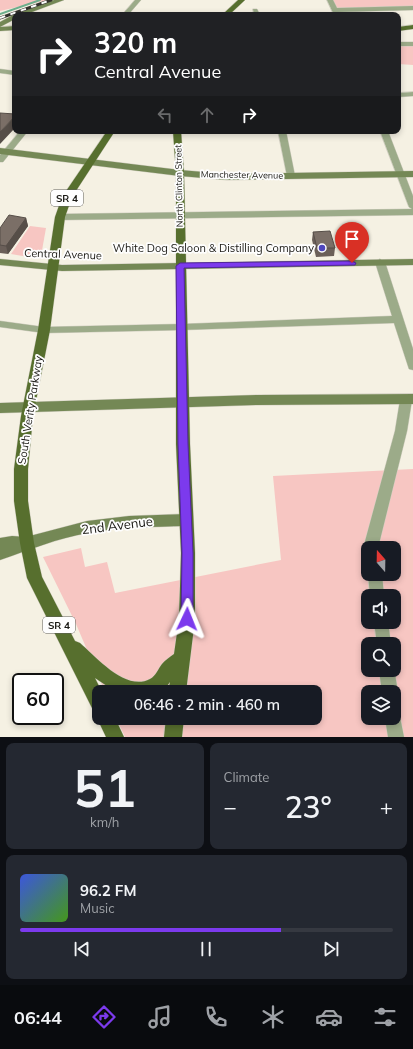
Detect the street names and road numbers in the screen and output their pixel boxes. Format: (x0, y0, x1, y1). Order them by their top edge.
street label: North Clinton Street (172, 145, 185, 227)
street label: Manchester Avenue (201, 168, 283, 181)
road number: SR 4 (51, 190, 83, 206)
street label: Central Avenue (24, 246, 102, 262)
street label: South Verity Parkway (15, 355, 46, 465)
street label: 2nd Avenue (80, 513, 154, 537)
road number: SR 4 (43, 617, 75, 633)

